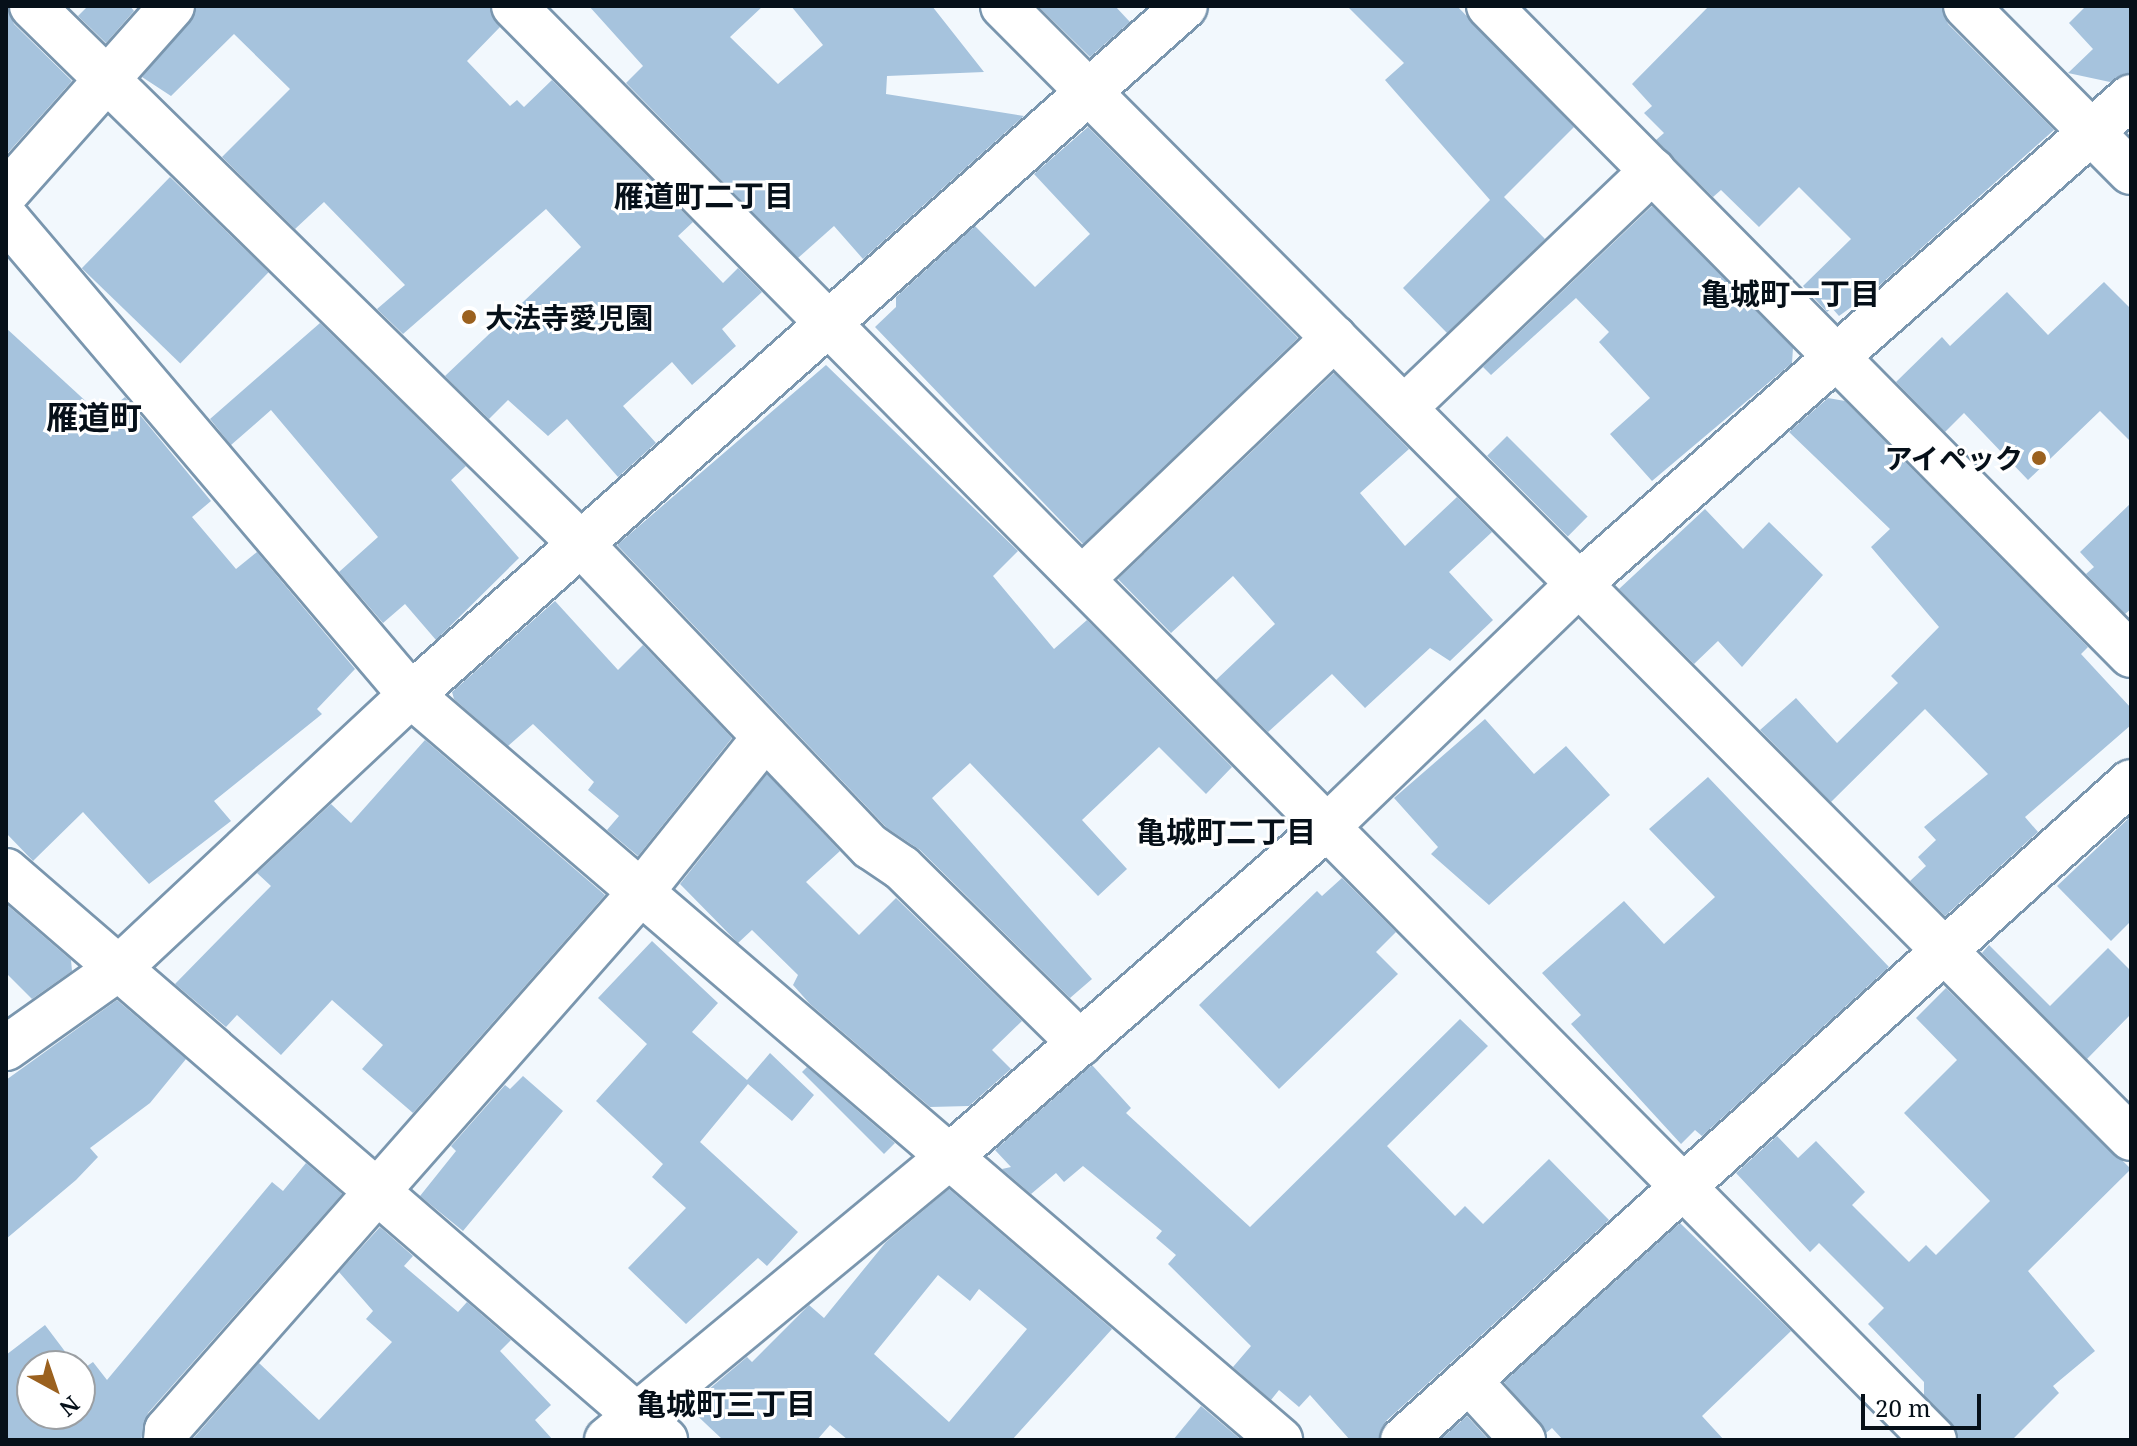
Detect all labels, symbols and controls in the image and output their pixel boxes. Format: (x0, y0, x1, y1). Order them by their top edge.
district label: 雁道町二丁目 (614, 178, 794, 214)
district label: 亀城町一丁目 (1700, 276, 1880, 312)
place label: 大法寺愛児園 (485, 300, 653, 334)
marker: 大法寺愛児園 (460, 308, 478, 326)
district label: 雁道町 (46, 398, 142, 436)
place label: アイペック (1883, 441, 2023, 475)
marker: アイペック (2030, 449, 2048, 467)
district label: 亀城町二丁目 (1136, 814, 1316, 850)
north arrow (16, 1350, 96, 1430)
scale bar (1865, 1378, 1985, 1428)
district label: 亀城町三丁目 (636, 1386, 816, 1422)
text: N (54, 1390, 86, 1424)
text: 20 m (1875, 1391, 1931, 1424)

